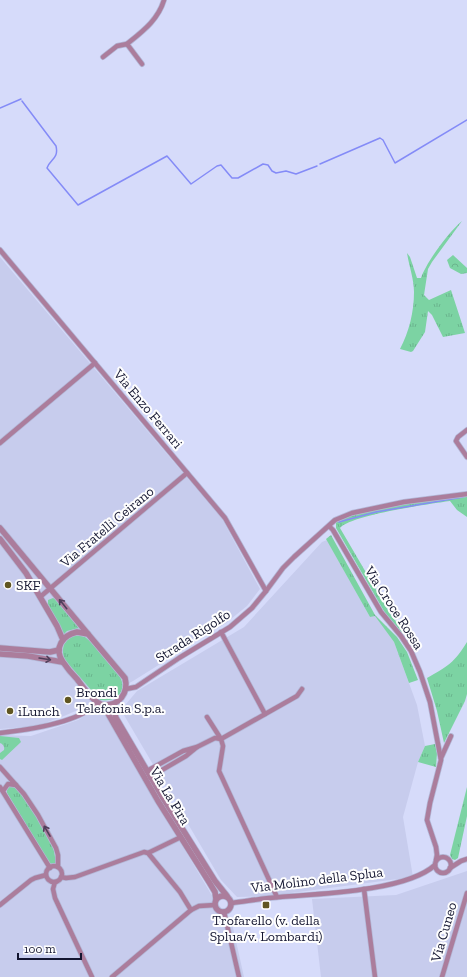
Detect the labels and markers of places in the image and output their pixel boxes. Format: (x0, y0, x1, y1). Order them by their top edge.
place label: SKF (16, 577, 40, 594)
marker: SKF (3, 580, 13, 590)
place label: Brondi Telefonia S.p.a. (76, 684, 164, 717)
marker: Brondi Telefonia S.p.a. (63, 695, 73, 705)
place label: iLunch (18, 703, 60, 720)
marker: iLunch (5, 706, 15, 716)
marker: Trofarello (v. della Splua/v. Lombardi) (261, 900, 271, 910)
place label: Trofarello (v. della Splua/v. Lombardi) (210, 912, 323, 945)

